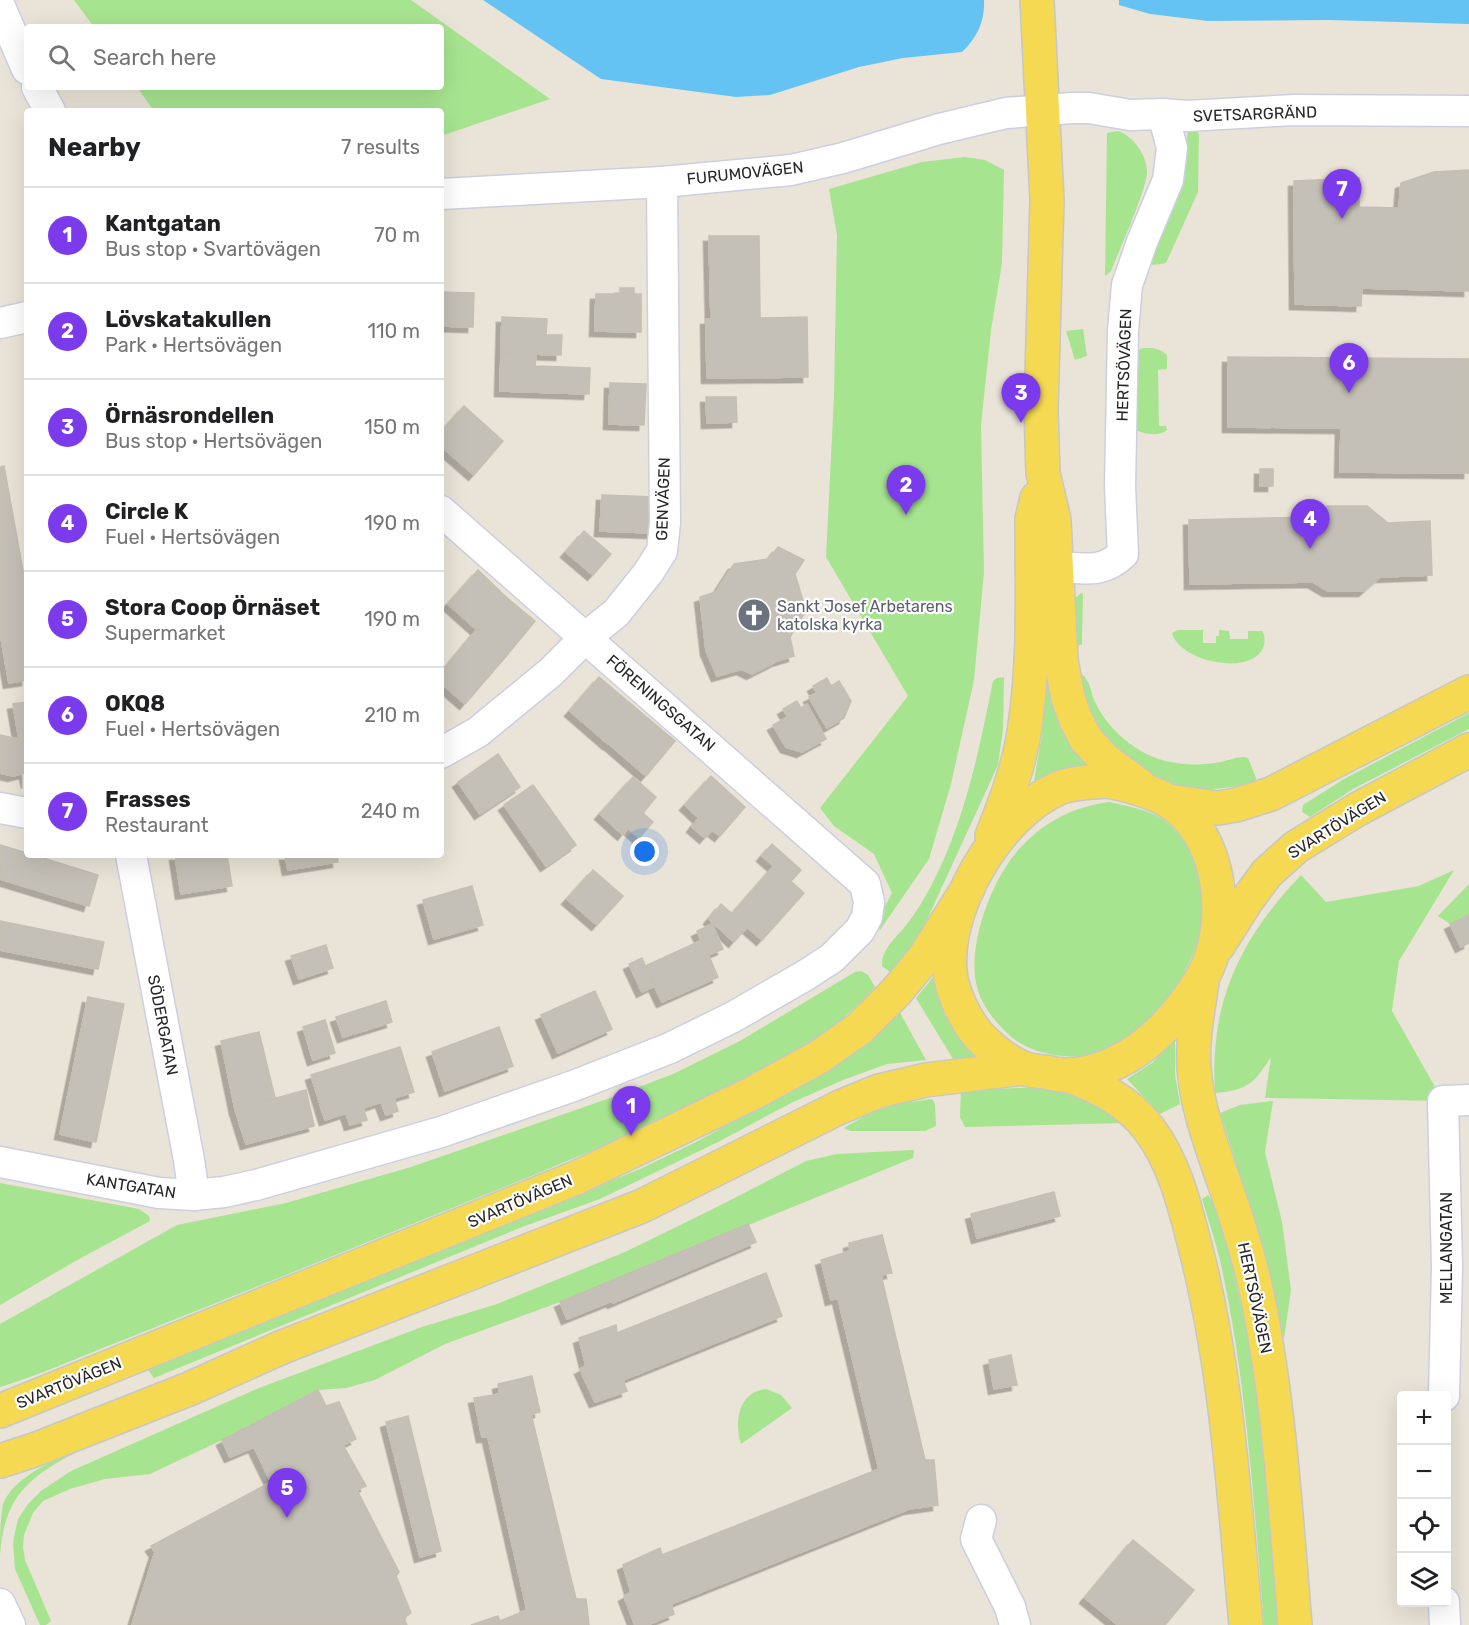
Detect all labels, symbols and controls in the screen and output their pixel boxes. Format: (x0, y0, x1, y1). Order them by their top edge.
search box (24, 24, 444, 90)
icon: search (45, 41, 78, 74)
text: Search here (93, 44, 216, 71)
street label: SVETSARGRÄND (1193, 102, 1317, 126)
text: Nearby (48, 132, 141, 163)
text: 7 results (341, 135, 420, 159)
street label: FURUMOVÄGEN (686, 157, 804, 189)
pin: 7 (1322, 170, 1362, 219)
text: Kantgatan (105, 210, 221, 237)
text: 1 (63, 223, 72, 247)
text: 70 m (374, 223, 420, 247)
text: Bus stop · Svartövägen (105, 237, 321, 261)
text: Lövskatakullen (105, 306, 271, 333)
street label: HERTSÖVÄGEN (1113, 308, 1135, 422)
text: 2 (61, 319, 74, 343)
text: 110 m (368, 319, 420, 343)
text: Park · Hertsövägen (105, 333, 282, 357)
pin: 6 (1330, 344, 1368, 393)
pin: 3 (1002, 374, 1040, 423)
text: Örnäsrondellen (105, 402, 274, 429)
text: 3 (61, 415, 74, 439)
text: 150 m (364, 415, 420, 439)
text: Bus stop · Hertsövägen (105, 429, 323, 453)
street label: GENVÄGEN (652, 457, 674, 541)
pin: 2 (886, 466, 926, 515)
text: Circle K (105, 498, 188, 525)
pin: 4 (1290, 500, 1330, 549)
text: 4 (61, 511, 74, 535)
text: 190 m (364, 511, 420, 535)
text: Fuel · Hertsövägen (105, 525, 280, 549)
text: Stora Coop Örnäset (105, 594, 320, 621)
church icon: Sankt Josef Arbetarens katolska kyrka (736, 597, 772, 633)
place label: Sankt Josef Arbetarens katolska kyrka (777, 597, 953, 634)
text: 5 (61, 607, 74, 631)
text: 190 m (364, 607, 420, 631)
text: Supermarket (105, 621, 225, 645)
street label: FÖRENINGSGATAN (603, 651, 719, 755)
text: OKQ8 (105, 690, 165, 717)
text: 6 (61, 703, 74, 727)
text: 210 m (364, 703, 420, 727)
text: Fuel · Hertsövägen (105, 717, 280, 741)
text: Frasses (105, 786, 191, 813)
street label: SVARTÖVÄGEN (1285, 787, 1389, 863)
text: 7 (62, 799, 73, 823)
text: 240 m (361, 799, 420, 823)
text: Restaurant (105, 813, 209, 837)
your location (630, 837, 659, 866)
street label: SÖDERGATAN (144, 973, 182, 1077)
pin: 1 (612, 1086, 650, 1136)
street label: KANTGATAN (85, 1170, 177, 1202)
street label: SVARTÖVÄGEN (465, 1170, 575, 1232)
street label: MELLANGATAN (1437, 1192, 1456, 1304)
street label: HERTSÖVÄGEN (1234, 1241, 1276, 1355)
street label: SVARTÖVÄGEN (14, 1353, 124, 1413)
map controls (1397, 1391, 1451, 1607)
button: + (1397, 1391, 1451, 1445)
button: − (1397, 1445, 1451, 1499)
pin: 5 (268, 1468, 306, 1518)
button: locate (1397, 1499, 1451, 1553)
button: layers (1397, 1553, 1451, 1607)

